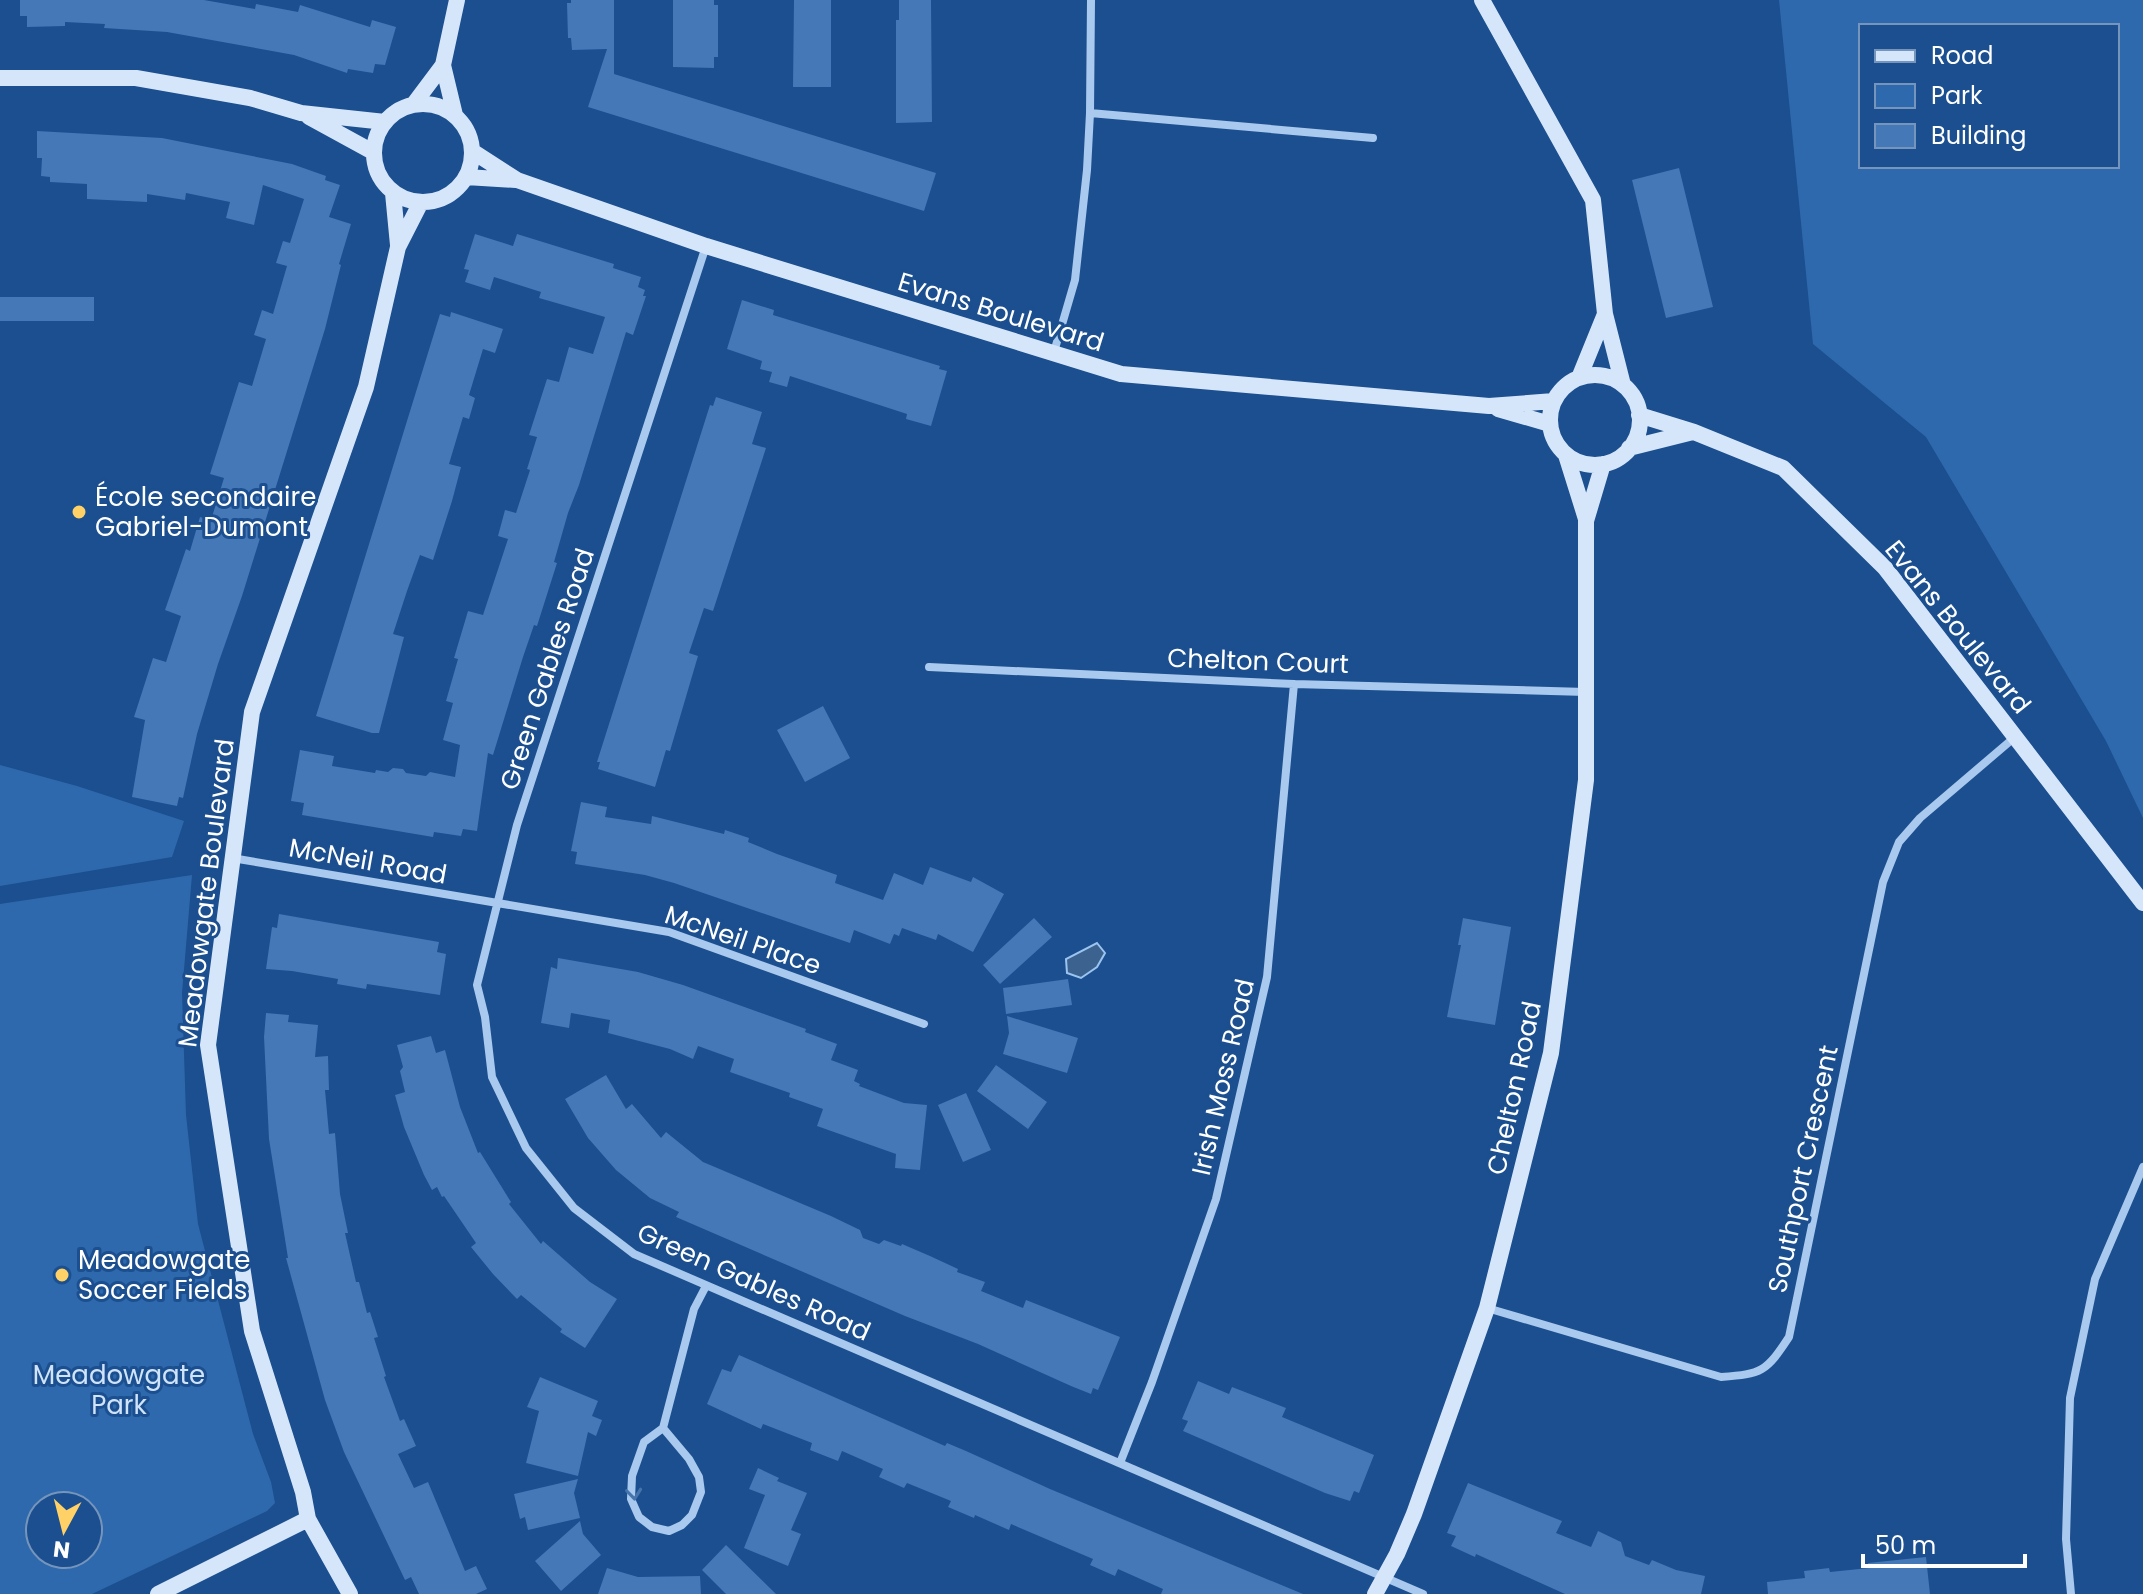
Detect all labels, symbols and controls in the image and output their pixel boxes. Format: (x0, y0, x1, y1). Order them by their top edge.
legend (1859, 24, 2119, 168)
text: Road (1931, 39, 1993, 72)
text: Park (1931, 79, 1983, 112)
text: Building (1931, 119, 2027, 152)
street label: Evans Boulevard (893, 264, 1109, 360)
place label: École secondaire Gabriel-Dumont (95, 479, 316, 545)
marker: École secondaire Gabriel-Dumont (70, 503, 88, 521)
street label: Evans Boulevard (1877, 533, 2039, 721)
street label: Green Gables Road (491, 544, 603, 794)
street label: Chelton Court (1167, 640, 1349, 682)
street label: Meadowgate Boulevard (169, 737, 243, 1049)
street label: McNeil Road (286, 829, 450, 893)
street label: McNeil Place (660, 896, 826, 984)
street label: Irish Moss Road (1183, 975, 1263, 1179)
street label: Chelton Road (1478, 998, 1550, 1178)
street label: Southport Crescent (1759, 1042, 1847, 1296)
street label: Green Gables Road (632, 1214, 876, 1350)
place label: Meadowgate Soccer Fields (78, 1242, 250, 1308)
marker: Meadowgate Soccer Fields (53, 1266, 71, 1284)
park label: Meadowgate Park (33, 1357, 205, 1423)
one-way arrow (625, 1487, 642, 1500)
north arrow (24, 1490, 104, 1570)
scale bar (1863, 1518, 2025, 1568)
text: 50 m (1875, 1529, 1936, 1562)
text: N (52, 1533, 72, 1566)

